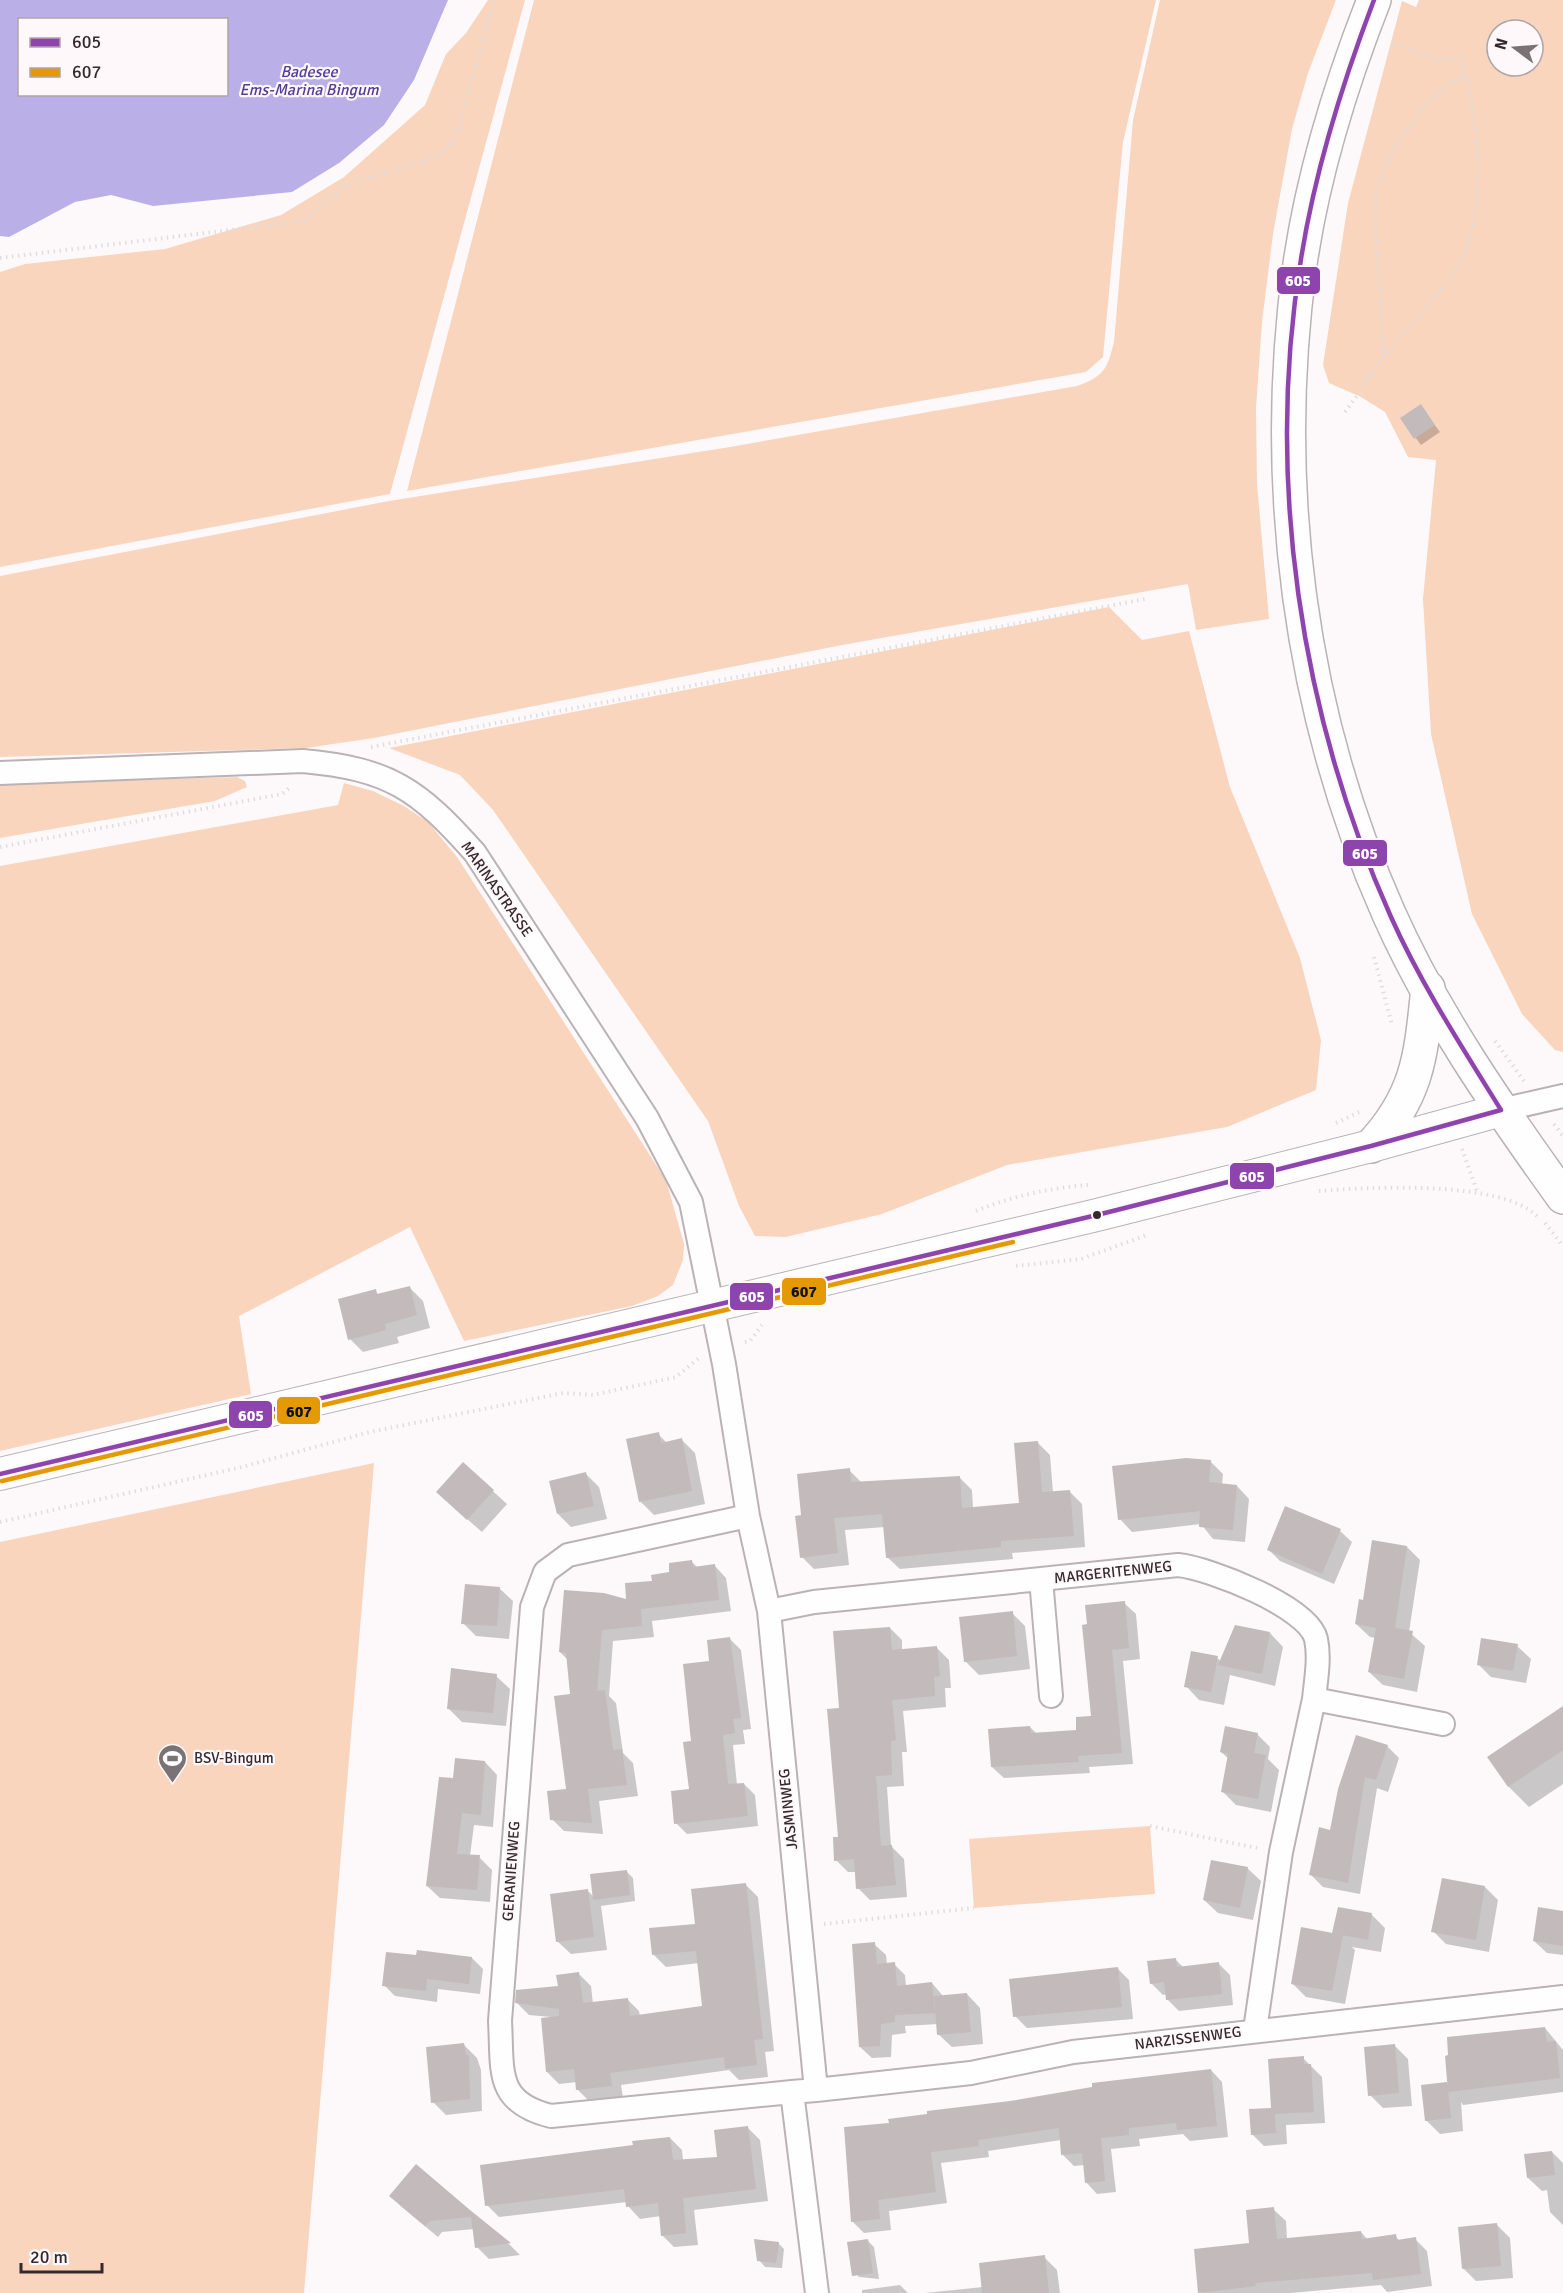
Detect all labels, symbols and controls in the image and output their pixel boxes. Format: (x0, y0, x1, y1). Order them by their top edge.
legend (18, 18, 228, 96)
north arrow (1485, 18, 1545, 78)
text: 605 (72, 31, 101, 53)
text: N (1490, 36, 1513, 52)
text: 607 (72, 61, 101, 83)
water label: Badesee Ems-Marina Bingum (240, 62, 380, 100)
line badge: 605 (1276, 266, 1321, 295)
text: 605 (1285, 271, 1311, 291)
street label: MARINASTRASSE (457, 838, 537, 940)
line badge: 605 (1342, 839, 1388, 867)
text: 605 (1352, 844, 1378, 864)
line badge: 605 (1229, 1162, 1275, 1190)
text: 605 (1239, 1167, 1265, 1187)
unlabelled marker (1091, 1209, 1103, 1221)
line badge: 607 (781, 1277, 827, 1306)
line badge: 605 (729, 1282, 774, 1311)
text: 607 (791, 1282, 817, 1302)
text: 605 (739, 1287, 765, 1307)
line badge: 607 (276, 1396, 321, 1425)
line badge: 605 (228, 1400, 273, 1429)
text: 607 (286, 1402, 312, 1422)
text: 605 (238, 1406, 264, 1426)
street label: MARGERITENWEG (1053, 1557, 1173, 1587)
sports icon: BSV-Bingum (157, 1742, 189, 1784)
place label: BSV-Bingum (194, 1749, 274, 1767)
street label: JASMINWEG (775, 1768, 801, 1850)
street label: GERANIENWEG (499, 1820, 523, 1922)
street label: NARZISSENWEG (1134, 2023, 1242, 2053)
scale bar (21, 2236, 102, 2274)
text: 20 m (30, 2246, 68, 2268)

